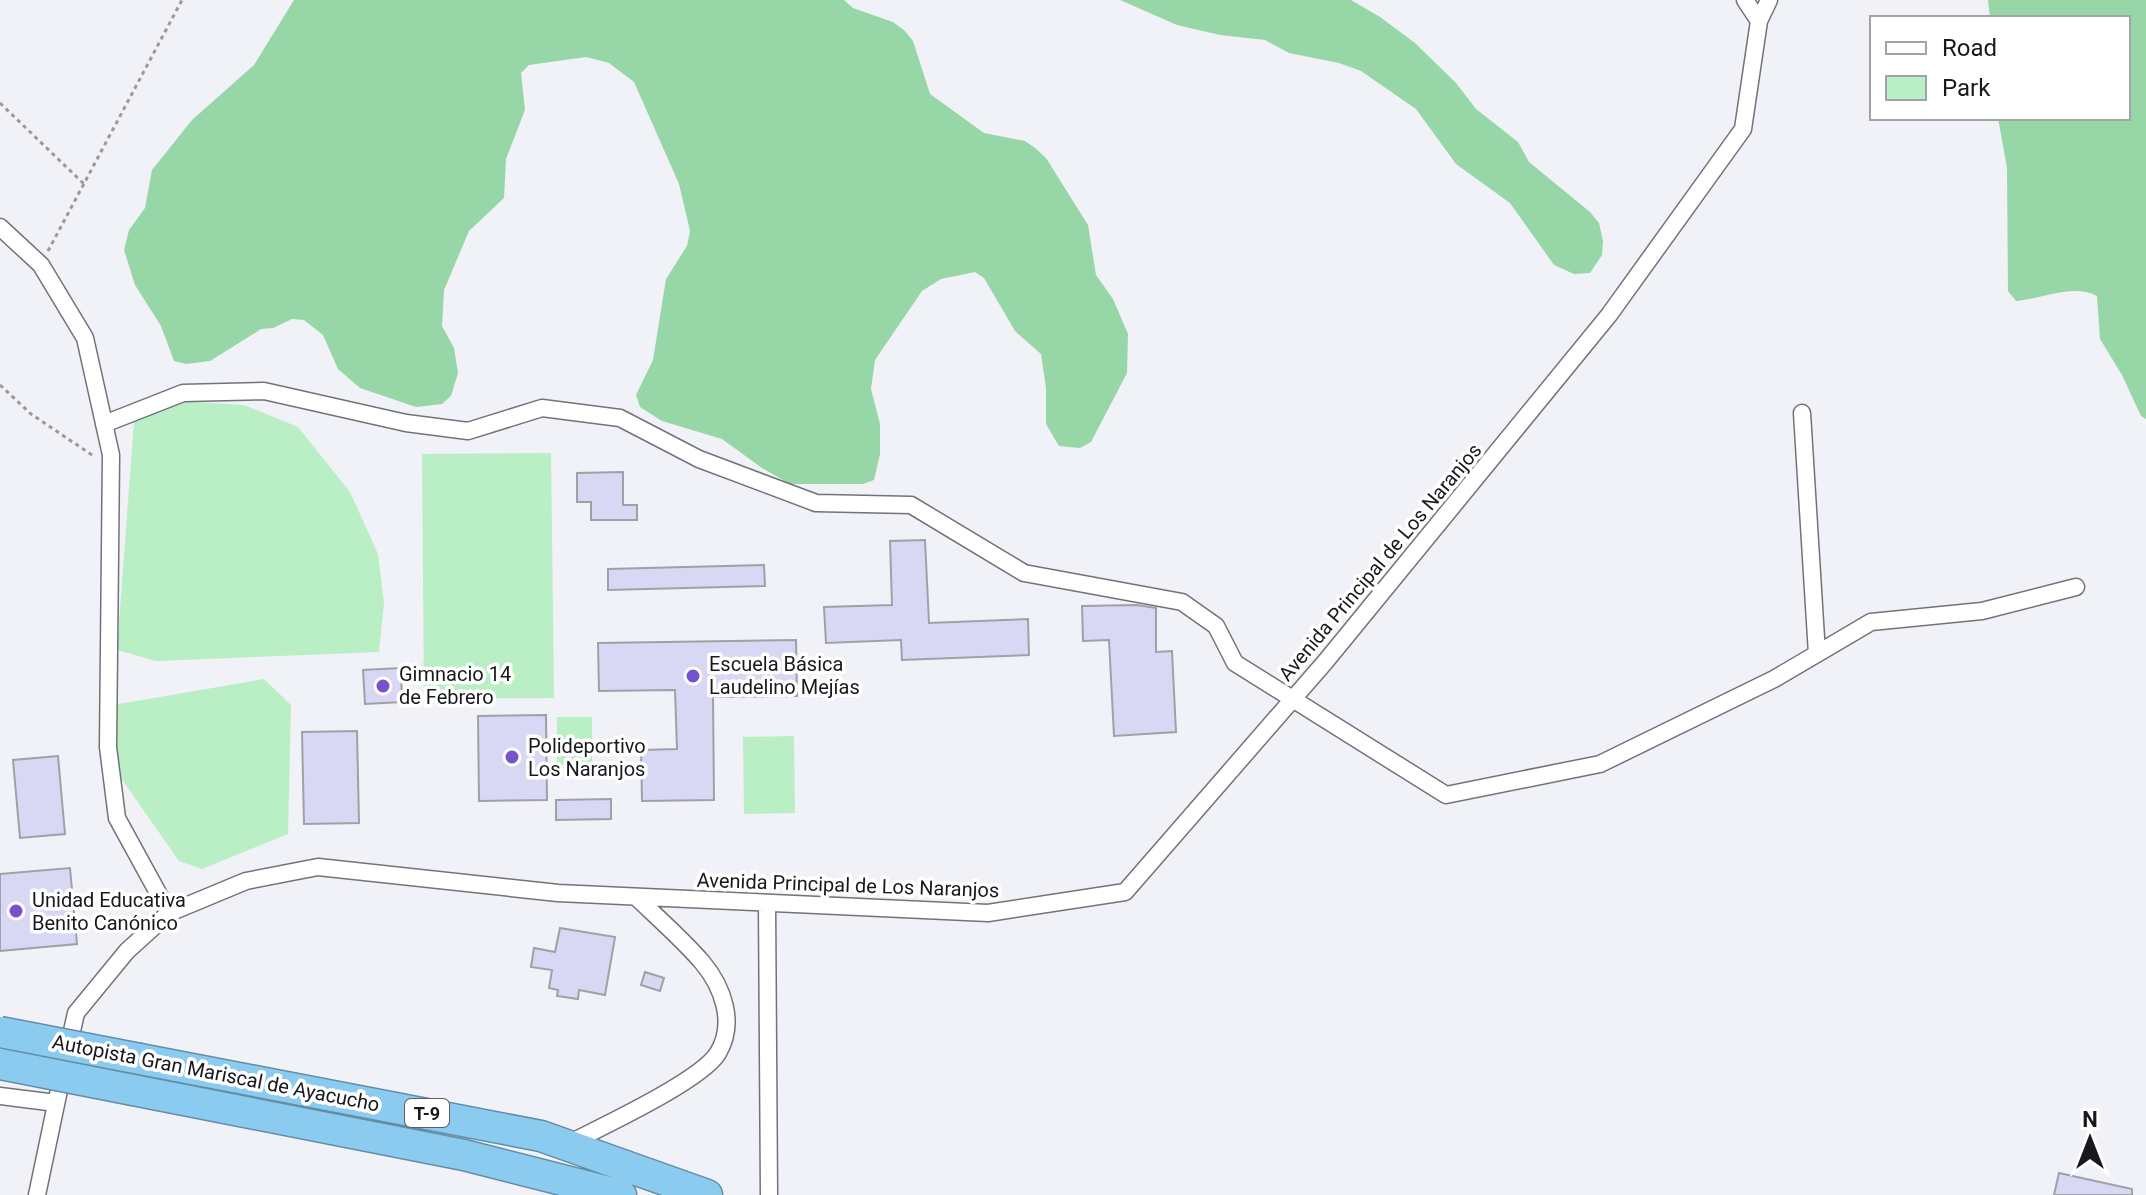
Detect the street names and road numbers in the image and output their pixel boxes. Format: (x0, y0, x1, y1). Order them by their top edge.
street label: Avenida Principal de Los Naranjos (1274, 438, 1486, 686)
street label: Avenida Principal de Los Naranjos (696, 868, 1000, 902)
street label: Autopista Gran Mariscal de Ayacucho (50, 1029, 382, 1117)
road number: T-9 (405, 1099, 449, 1127)

